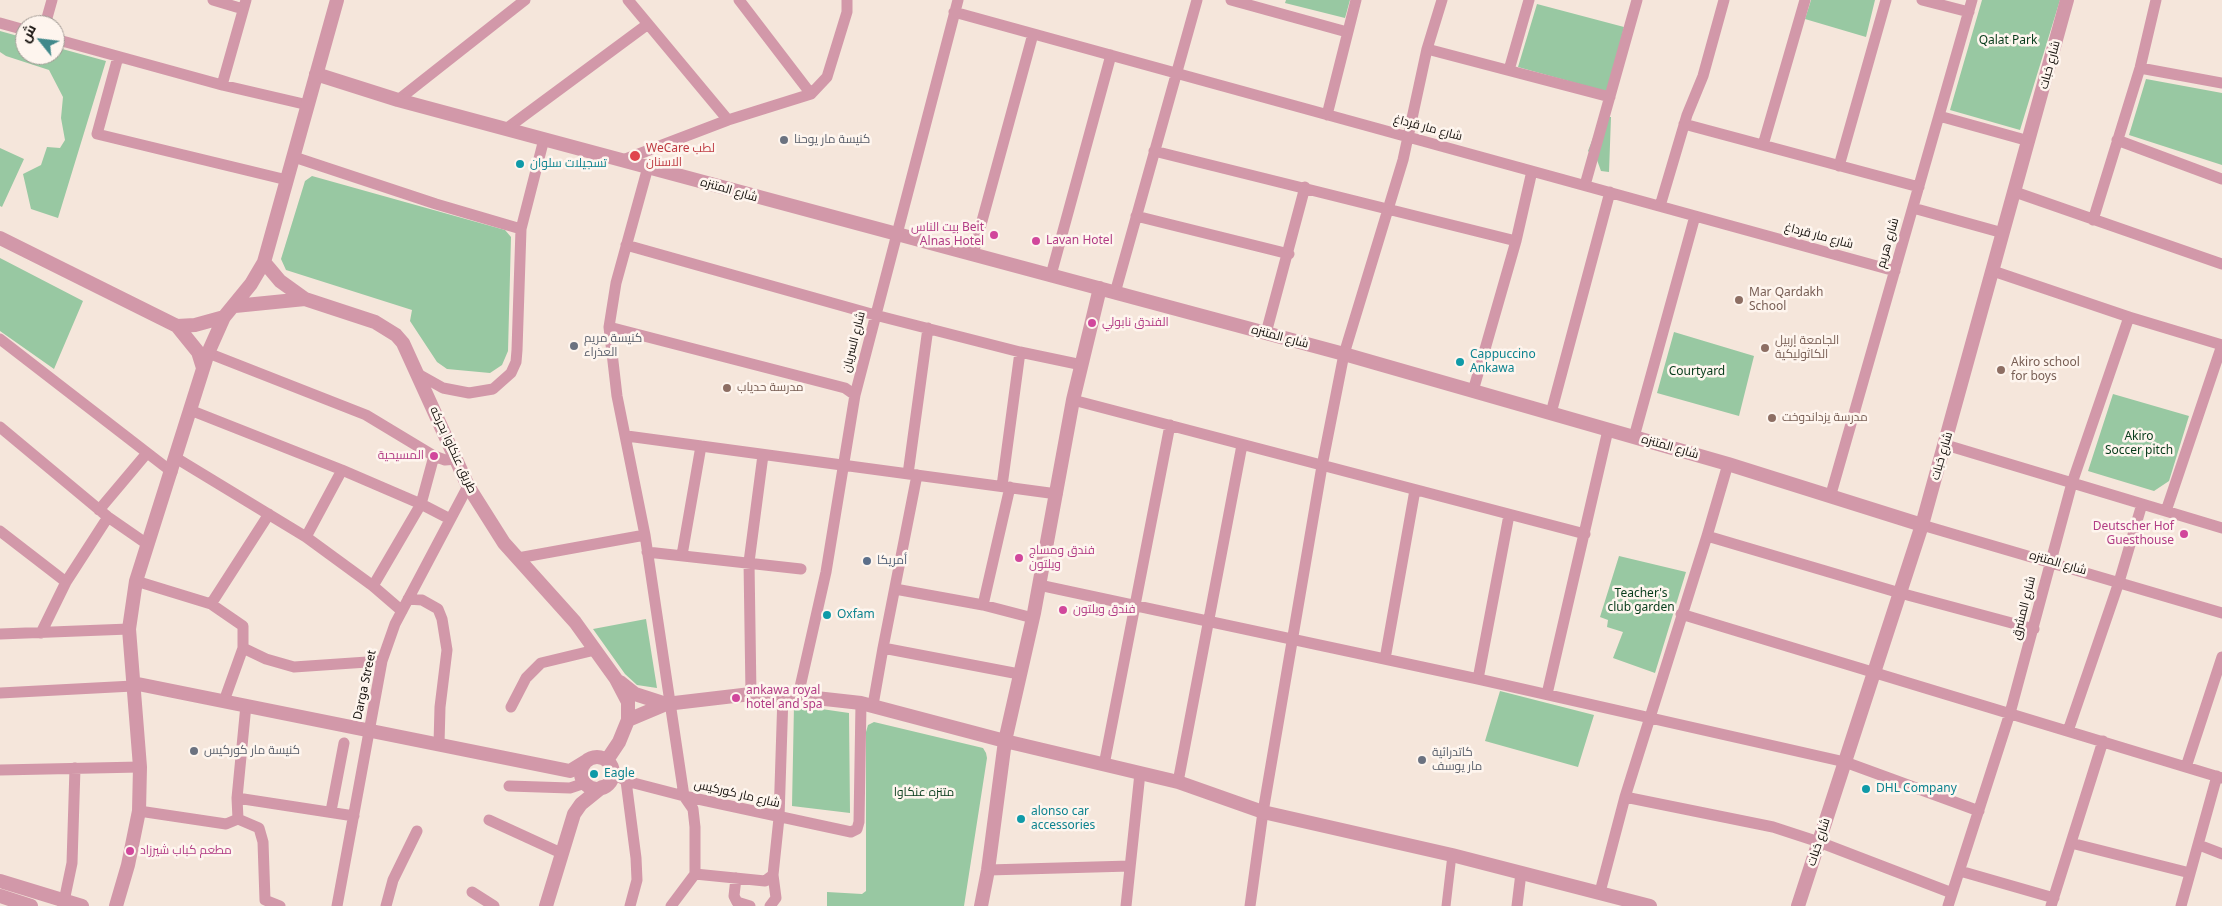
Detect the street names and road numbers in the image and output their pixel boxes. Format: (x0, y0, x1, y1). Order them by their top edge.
street label: شارع خبات (2037, 39, 2063, 91)
street label: شارع مار قرداغ (1392, 112, 1464, 144)
street label: شارع المتنزه (699, 175, 759, 205)
street label: شارع هريم (1874, 216, 1902, 270)
street label: شارع مار قرداغ (1783, 220, 1855, 252)
street label: شارع السريان (839, 310, 869, 374)
street label: شارع المتنزه (1250, 322, 1310, 352)
street label: طريق عنكاوا بحركه (427, 404, 479, 496)
street label: شارع خبات (1928, 430, 1956, 482)
street label: شارع المتنزه (1640, 432, 1700, 462)
street label: شارع المتنزه (2028, 548, 2088, 578)
street label: شارع المشرق (2009, 575, 2039, 641)
street label: Darga Street (351, 649, 379, 721)
street label: شارع مار كوركيس (693, 777, 781, 811)
street label: شارع خبات (1804, 816, 1834, 868)

